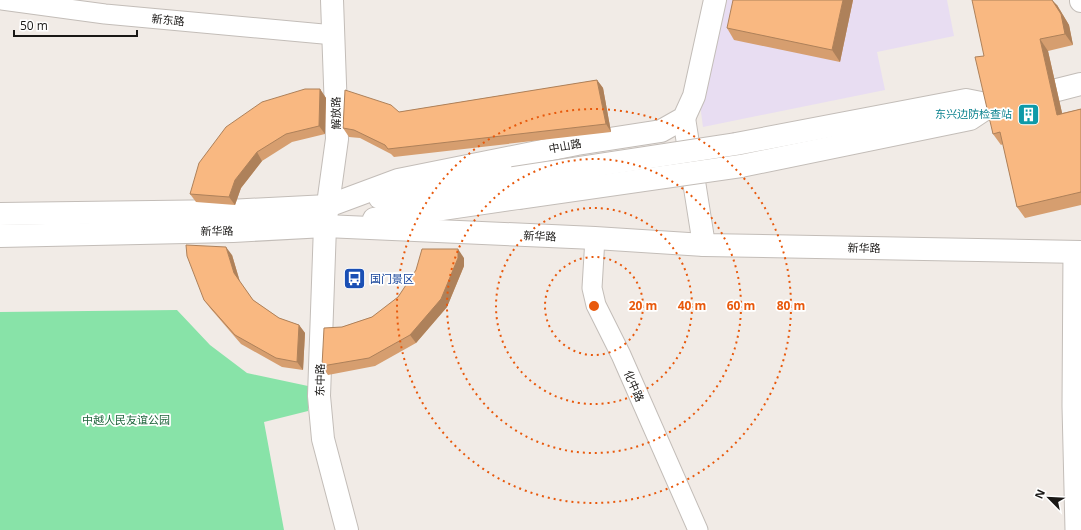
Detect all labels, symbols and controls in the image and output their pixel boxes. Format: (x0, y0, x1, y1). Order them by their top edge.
street label: 新东路 (151, 11, 185, 28)
scale bar (14, 12, 137, 38)
text: 50 m (20, 17, 48, 34)
street label: 解放路 (328, 96, 343, 130)
building icon: 东兴边防检查站 (1015, 101, 1041, 127)
place label: 东兴边防检查站 (935, 106, 1012, 121)
street label: 中山路 (547, 135, 583, 156)
street label: 新华路 (200, 223, 234, 238)
street label: 新华路 (523, 227, 557, 244)
street label: 新华路 (847, 240, 881, 255)
bus stop icon: 国门景区 (342, 266, 368, 292)
place label: 国门景区 (370, 271, 414, 286)
text: 20 m (629, 297, 657, 314)
text: 40 m (678, 297, 706, 314)
text: 60 m (727, 297, 755, 314)
text: 80 m (777, 297, 805, 314)
centre of rings (587, 299, 601, 313)
street label: 东中路 (312, 363, 327, 397)
street label: 化中路 (621, 368, 648, 404)
park label: 中越人民友谊公园 (82, 412, 170, 427)
north arrow (1029, 478, 1069, 518)
text: N (1031, 487, 1048, 501)

